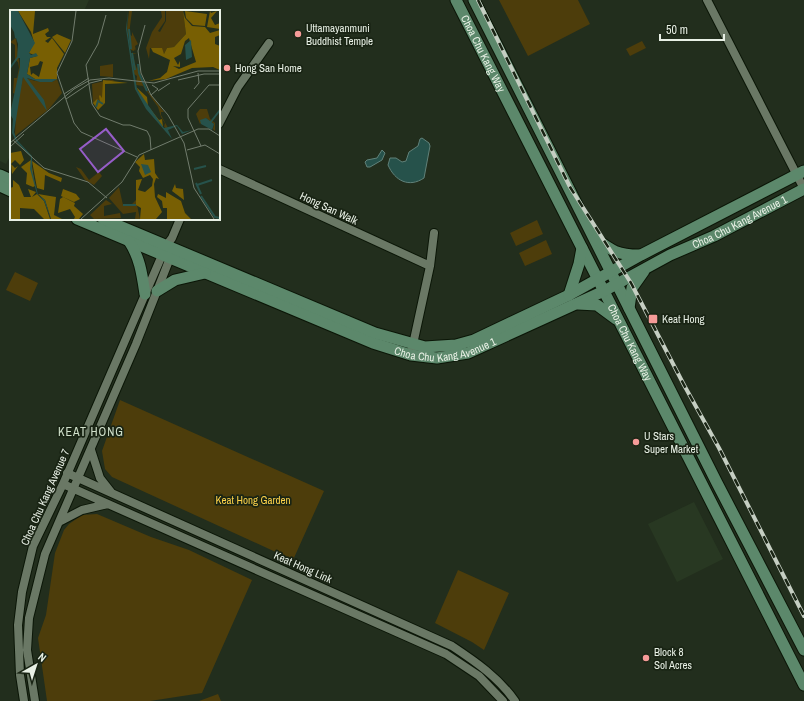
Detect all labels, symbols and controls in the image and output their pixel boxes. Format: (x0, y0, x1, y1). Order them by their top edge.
inset map (10, 10, 220, 220)
street label: Choa Chu Kang Way (458, 13, 509, 95)
scale bar (660, 16, 724, 42)
place label: Uttamayanmuni Buddhist Temple (306, 21, 373, 48)
text: 50 m (666, 22, 688, 38)
marker: Uttamayanmuni Buddhist Temple (293, 29, 303, 39)
place label: Hong San Home (235, 61, 302, 75)
marker: Hong San Home (222, 63, 232, 73)
street label: Hong San Walk (298, 188, 361, 228)
street label: Choa Chu Kang Avenue 1 (690, 192, 789, 252)
street label: Choa Chu Kang Way (605, 301, 656, 384)
place label: Keat Hong (662, 312, 705, 326)
marker: Keat Hong (647, 313, 659, 325)
street label: Choa Chu Kang Avenue 1 (393, 334, 498, 365)
district label: KEAT HONG (58, 424, 124, 440)
place label: U Stars Super Market (644, 429, 699, 456)
marker: U Stars Super Market (631, 437, 641, 447)
street label: Choa Chu Kang Avenue 7 (17, 447, 73, 547)
park label: Keat Hong Garden (215, 493, 291, 507)
street label: Keat Hong Link (272, 548, 335, 586)
north arrow (16, 645, 56, 685)
place label: Block 8 Sol Acres (654, 645, 693, 672)
text: N (35, 650, 49, 665)
marker: Block 8 Sol Acres (641, 653, 651, 663)

